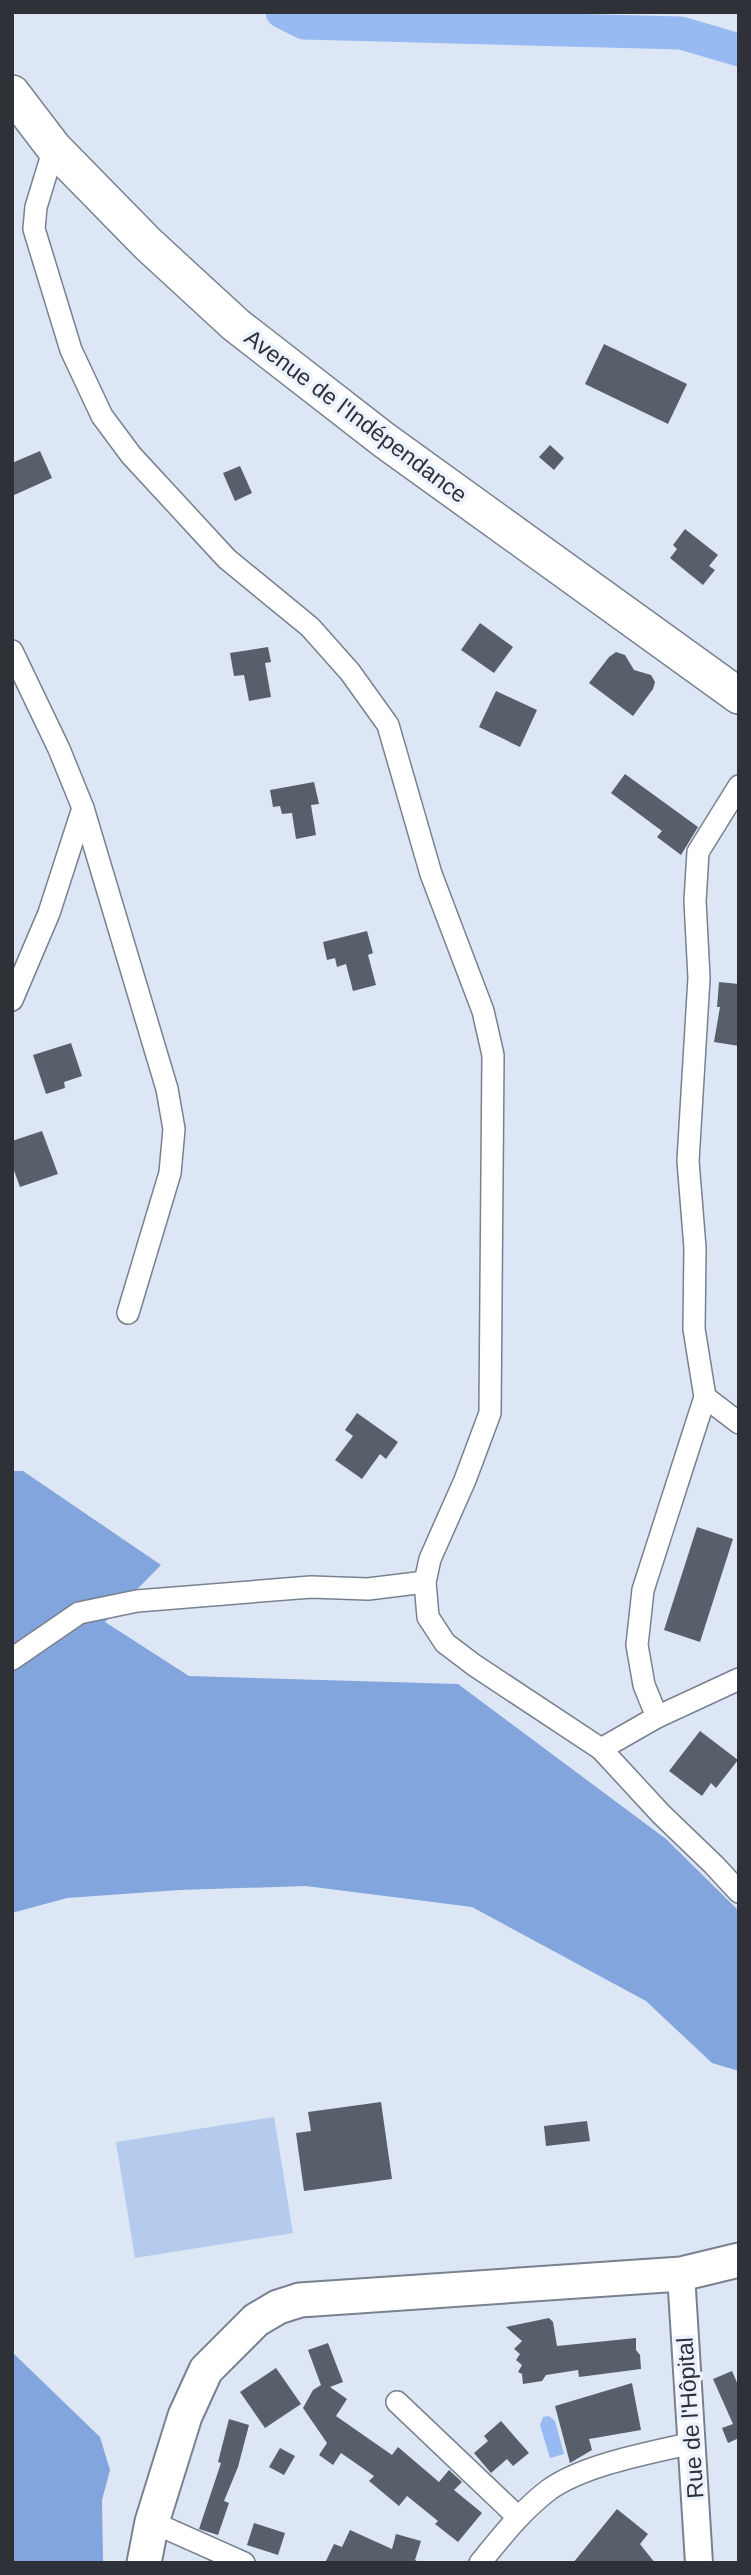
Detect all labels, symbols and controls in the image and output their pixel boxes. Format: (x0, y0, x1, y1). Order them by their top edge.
street label: Avenue de l'Indépendance (240, 324, 472, 508)
street label: Rue de l'Hôpital (671, 2336, 709, 2500)

